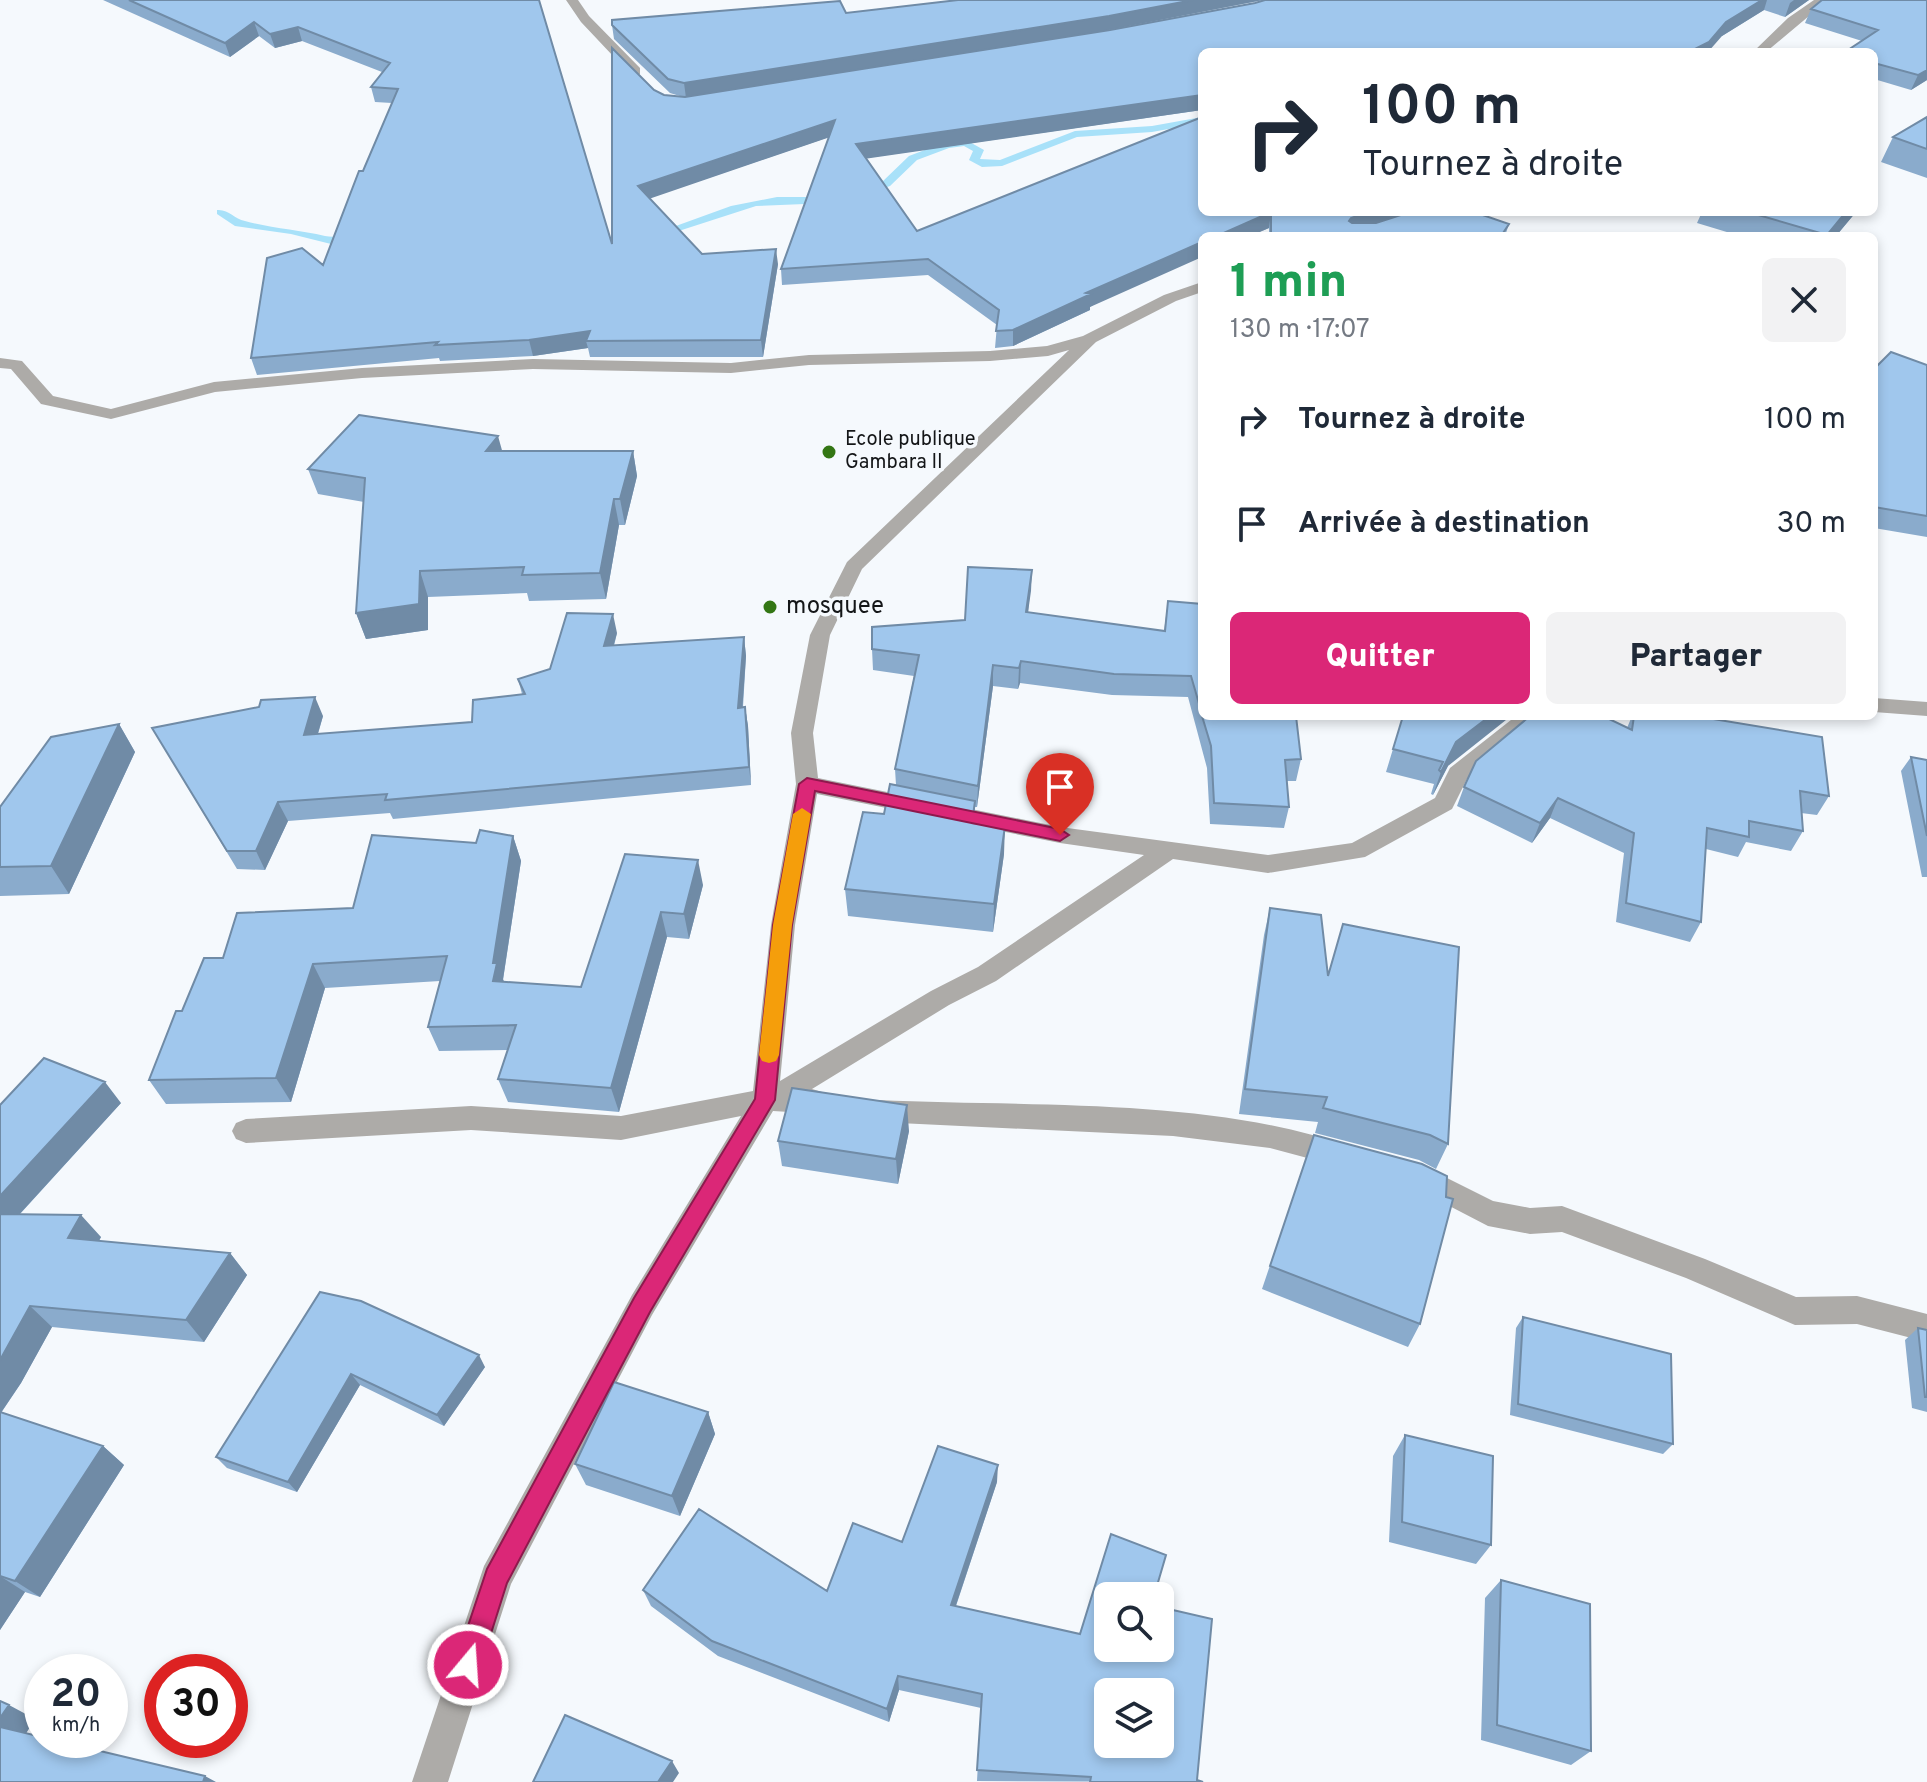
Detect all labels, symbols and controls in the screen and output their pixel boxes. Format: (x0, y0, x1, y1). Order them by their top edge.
text: 100 m (1362, 74, 1521, 144)
icon: right (1230, 80, 1334, 184)
text: Tournez à droite (1362, 143, 1623, 189)
text: 1 min (1230, 254, 1347, 314)
button: close (1762, 258, 1846, 342)
text: 130 m · 17:07 (1230, 314, 1370, 347)
icon: right (1230, 398, 1274, 442)
text: Tournez à droite (1298, 402, 1526, 439)
text: 100 m (1764, 402, 1846, 439)
place label: Ecole publique Gambara II (845, 427, 976, 476)
marker: Ecole publique Gambara II (820, 443, 838, 461)
icon: arrive (1230, 502, 1274, 546)
text: Arrivée à destination (1298, 506, 1590, 543)
text: 30 m (1777, 506, 1846, 543)
place label: mosquee (786, 592, 884, 622)
marker: mosquee (761, 598, 779, 616)
button: Quitter (1230, 612, 1530, 704)
button: Partager (1546, 612, 1846, 704)
pin (1026, 753, 1094, 835)
icon: arrive (1038, 765, 1082, 809)
map controls (1094, 1582, 1174, 1758)
button: search (1094, 1582, 1174, 1662)
position arrow (426, 1623, 510, 1707)
speed limit sign: 30 (144, 1654, 248, 1758)
text: 20 (51, 1671, 101, 1721)
button: layers (1094, 1678, 1174, 1758)
text: km/h (52, 1713, 100, 1739)

